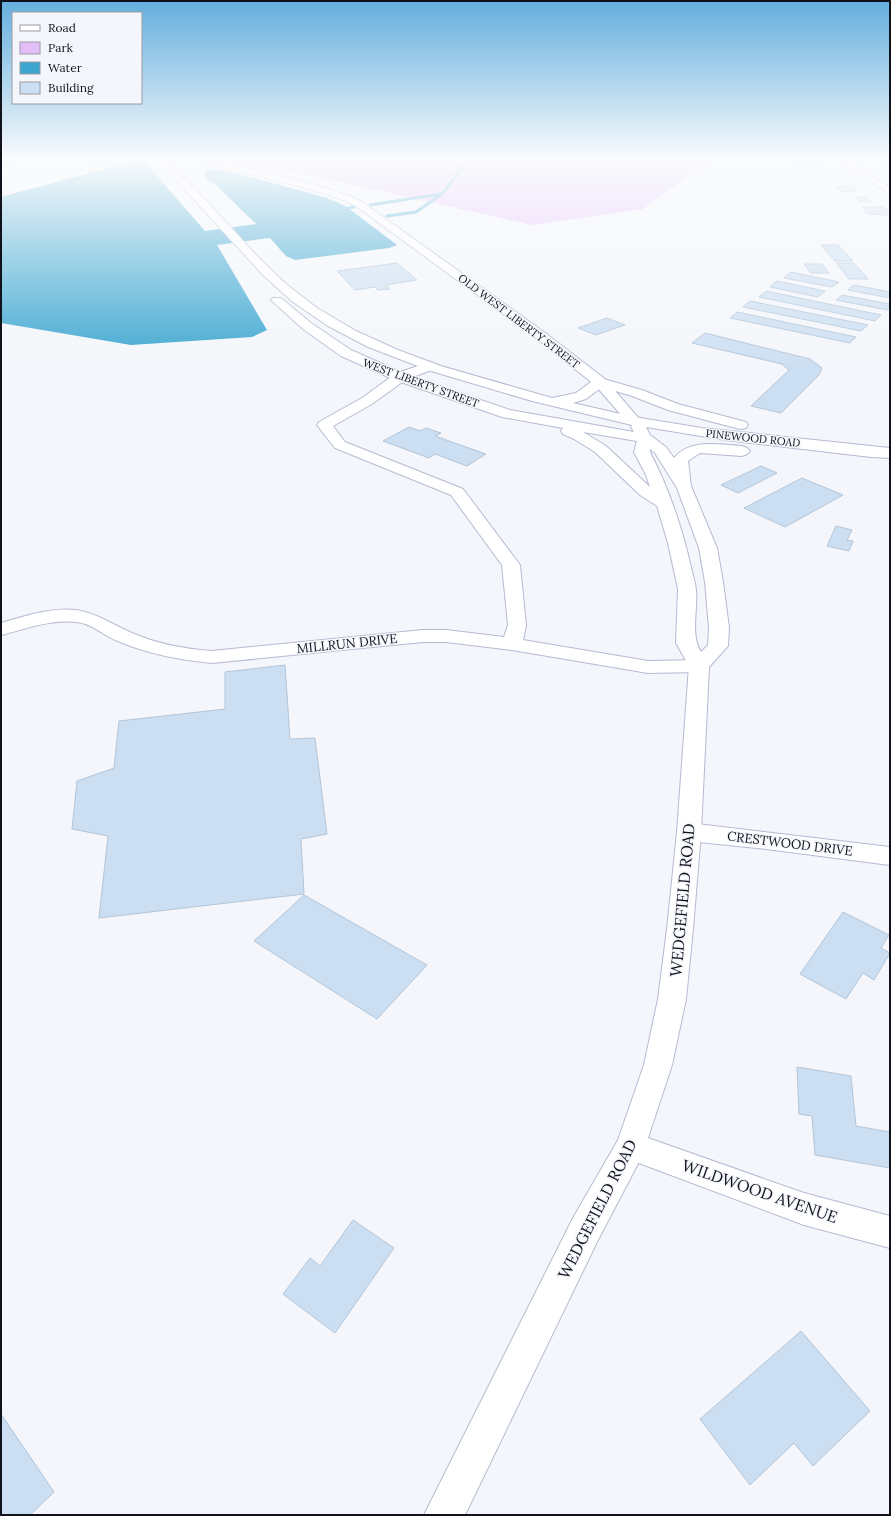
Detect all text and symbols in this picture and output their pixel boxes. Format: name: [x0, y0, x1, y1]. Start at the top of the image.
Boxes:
legend: [12, 12, 142, 104]
text: Road: [48, 20, 76, 35]
text: Park: [48, 40, 74, 55]
text: Water: [48, 60, 83, 75]
text: Building: [48, 80, 94, 95]
street label: OLD WEST LIBERTY STREET: [455, 271, 583, 371]
street label: WEST LIBERTY STREET: [361, 355, 481, 411]
street label: PINEWOOD ROAD: [705, 426, 801, 450]
street label: MILLRUN DRIVE: [296, 630, 398, 657]
street label: WEDGEFIELD ROAD: [665, 822, 699, 978]
street label: CRESTWOOD DRIVE: [726, 827, 854, 860]
street label: WEDGEFIELD ROAD: [553, 1136, 641, 1282]
street label: WILDWOOD AVENUE: [680, 1155, 840, 1227]

